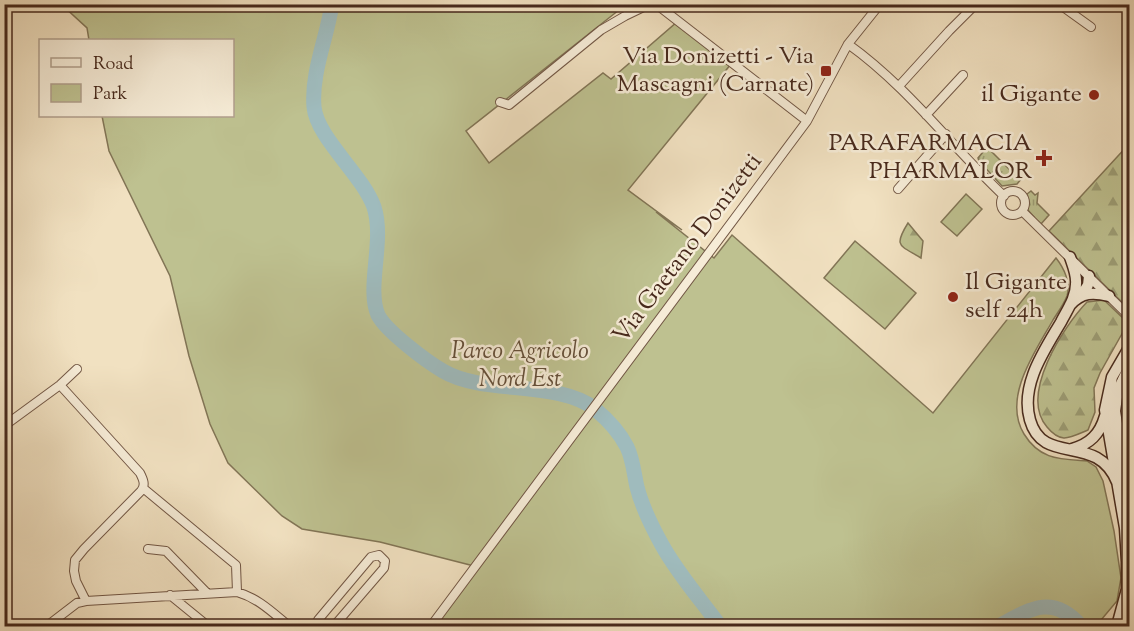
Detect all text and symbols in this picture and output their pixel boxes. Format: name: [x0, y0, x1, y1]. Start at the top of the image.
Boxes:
legend: [39, 39, 234, 117]
place label: Via Donizetti - Via Mascagni (Carnate): [617, 40, 814, 102]
text: Road: [93, 52, 133, 78]
marker: Via Donizetti - Via Mascagni (Carnate): [819, 64, 833, 78]
place label: il Gigante: [981, 78, 1082, 112]
text: Park: [93, 82, 128, 108]
marker: il Gigante: [1087, 88, 1101, 102]
place label: PARAFARMACIA PHARMALOR: [829, 127, 1033, 189]
street label: Via Gaetano Donizetti: [605, 147, 771, 351]
marker: PARAFARMACIA PHARMALOR: [1037, 151, 1051, 165]
place label: Il Gigante self 24h: [965, 266, 1067, 328]
marker: Il Gigante self 24h: [946, 290, 960, 304]
park label: Parco Agricolo Nord Est: [451, 335, 589, 397]

